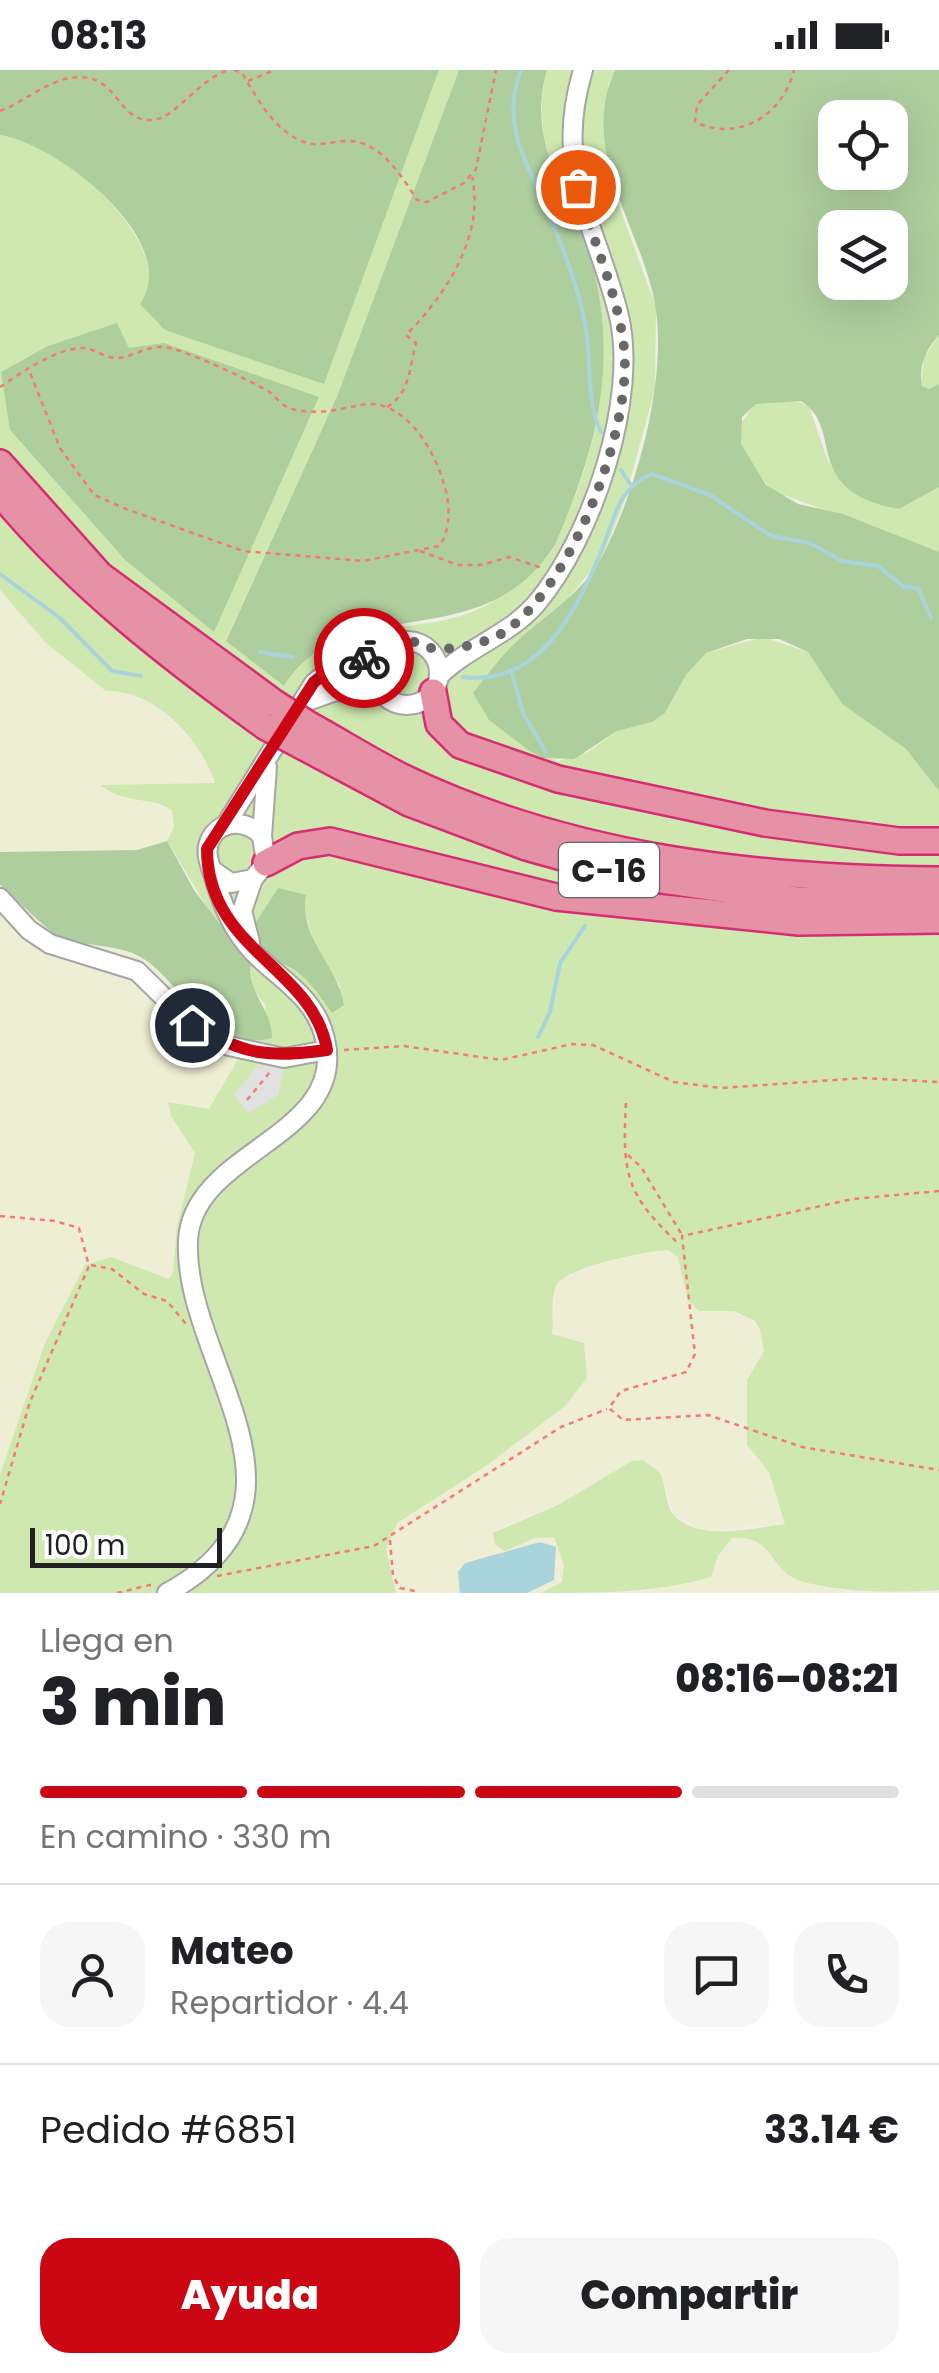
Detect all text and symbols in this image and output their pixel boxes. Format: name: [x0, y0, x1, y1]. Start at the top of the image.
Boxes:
text: 08:13: [50, 9, 147, 62]
map controls: [818, 100, 908, 300]
button: locate: [818, 100, 908, 190]
pin: [536, 145, 621, 230]
icon: bag: [551, 160, 606, 215]
button: layers: [818, 210, 908, 300]
courier: [314, 608, 414, 708]
icon: bike: [337, 631, 392, 686]
road number: C-16: [559, 843, 659, 897]
pin: [150, 983, 235, 1068]
icon: home: [165, 998, 220, 1053]
scale bar: [30, 1523, 222, 1568]
text: 100 m: [45, 1526, 125, 1565]
text: Llega en: [40, 1618, 174, 1663]
text: 08:16–08:21: [675, 1652, 899, 1705]
text: 3 min: [40, 1657, 226, 1748]
text: En camino · 330 m: [40, 1814, 331, 1859]
button: person: [40, 1922, 145, 2027]
button: chat: [664, 1922, 769, 2027]
button: phone: [794, 1922, 899, 2027]
text: Mateo: [170, 1924, 294, 1977]
text: Repartidor · 4.4: [170, 1980, 409, 2025]
text: Pedido #6851: [40, 2103, 297, 2156]
text: 33.14 €: [764, 2103, 899, 2156]
button: Ayuda: [40, 2238, 460, 2353]
button: Compartir: [480, 2238, 899, 2353]

